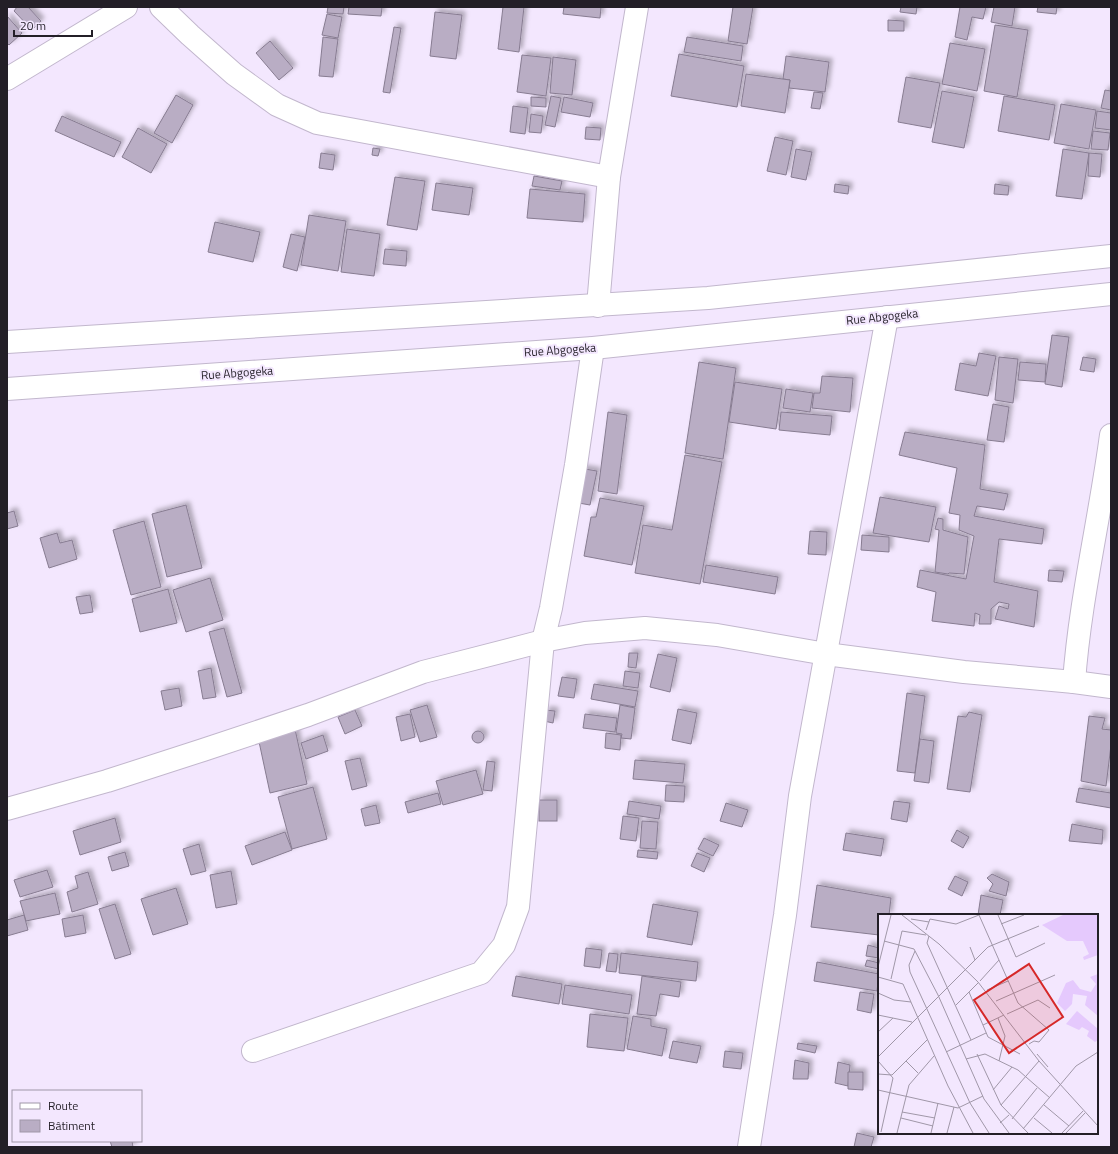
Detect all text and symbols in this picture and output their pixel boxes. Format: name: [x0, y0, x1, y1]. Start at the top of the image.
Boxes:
scale bar: [14, 12, 92, 38]
text: 20 m: [20, 16, 46, 35]
street label: Rue Abgogeka: [845, 303, 919, 330]
street label: Rue Abgogeka: [523, 338, 597, 362]
street label: Rue Abgogeka: [200, 361, 274, 385]
inset map: [878, 914, 1098, 1134]
legend: [12, 1090, 142, 1142]
text: Route: [48, 1096, 78, 1115]
text: Bâtiment: [48, 1116, 96, 1135]

